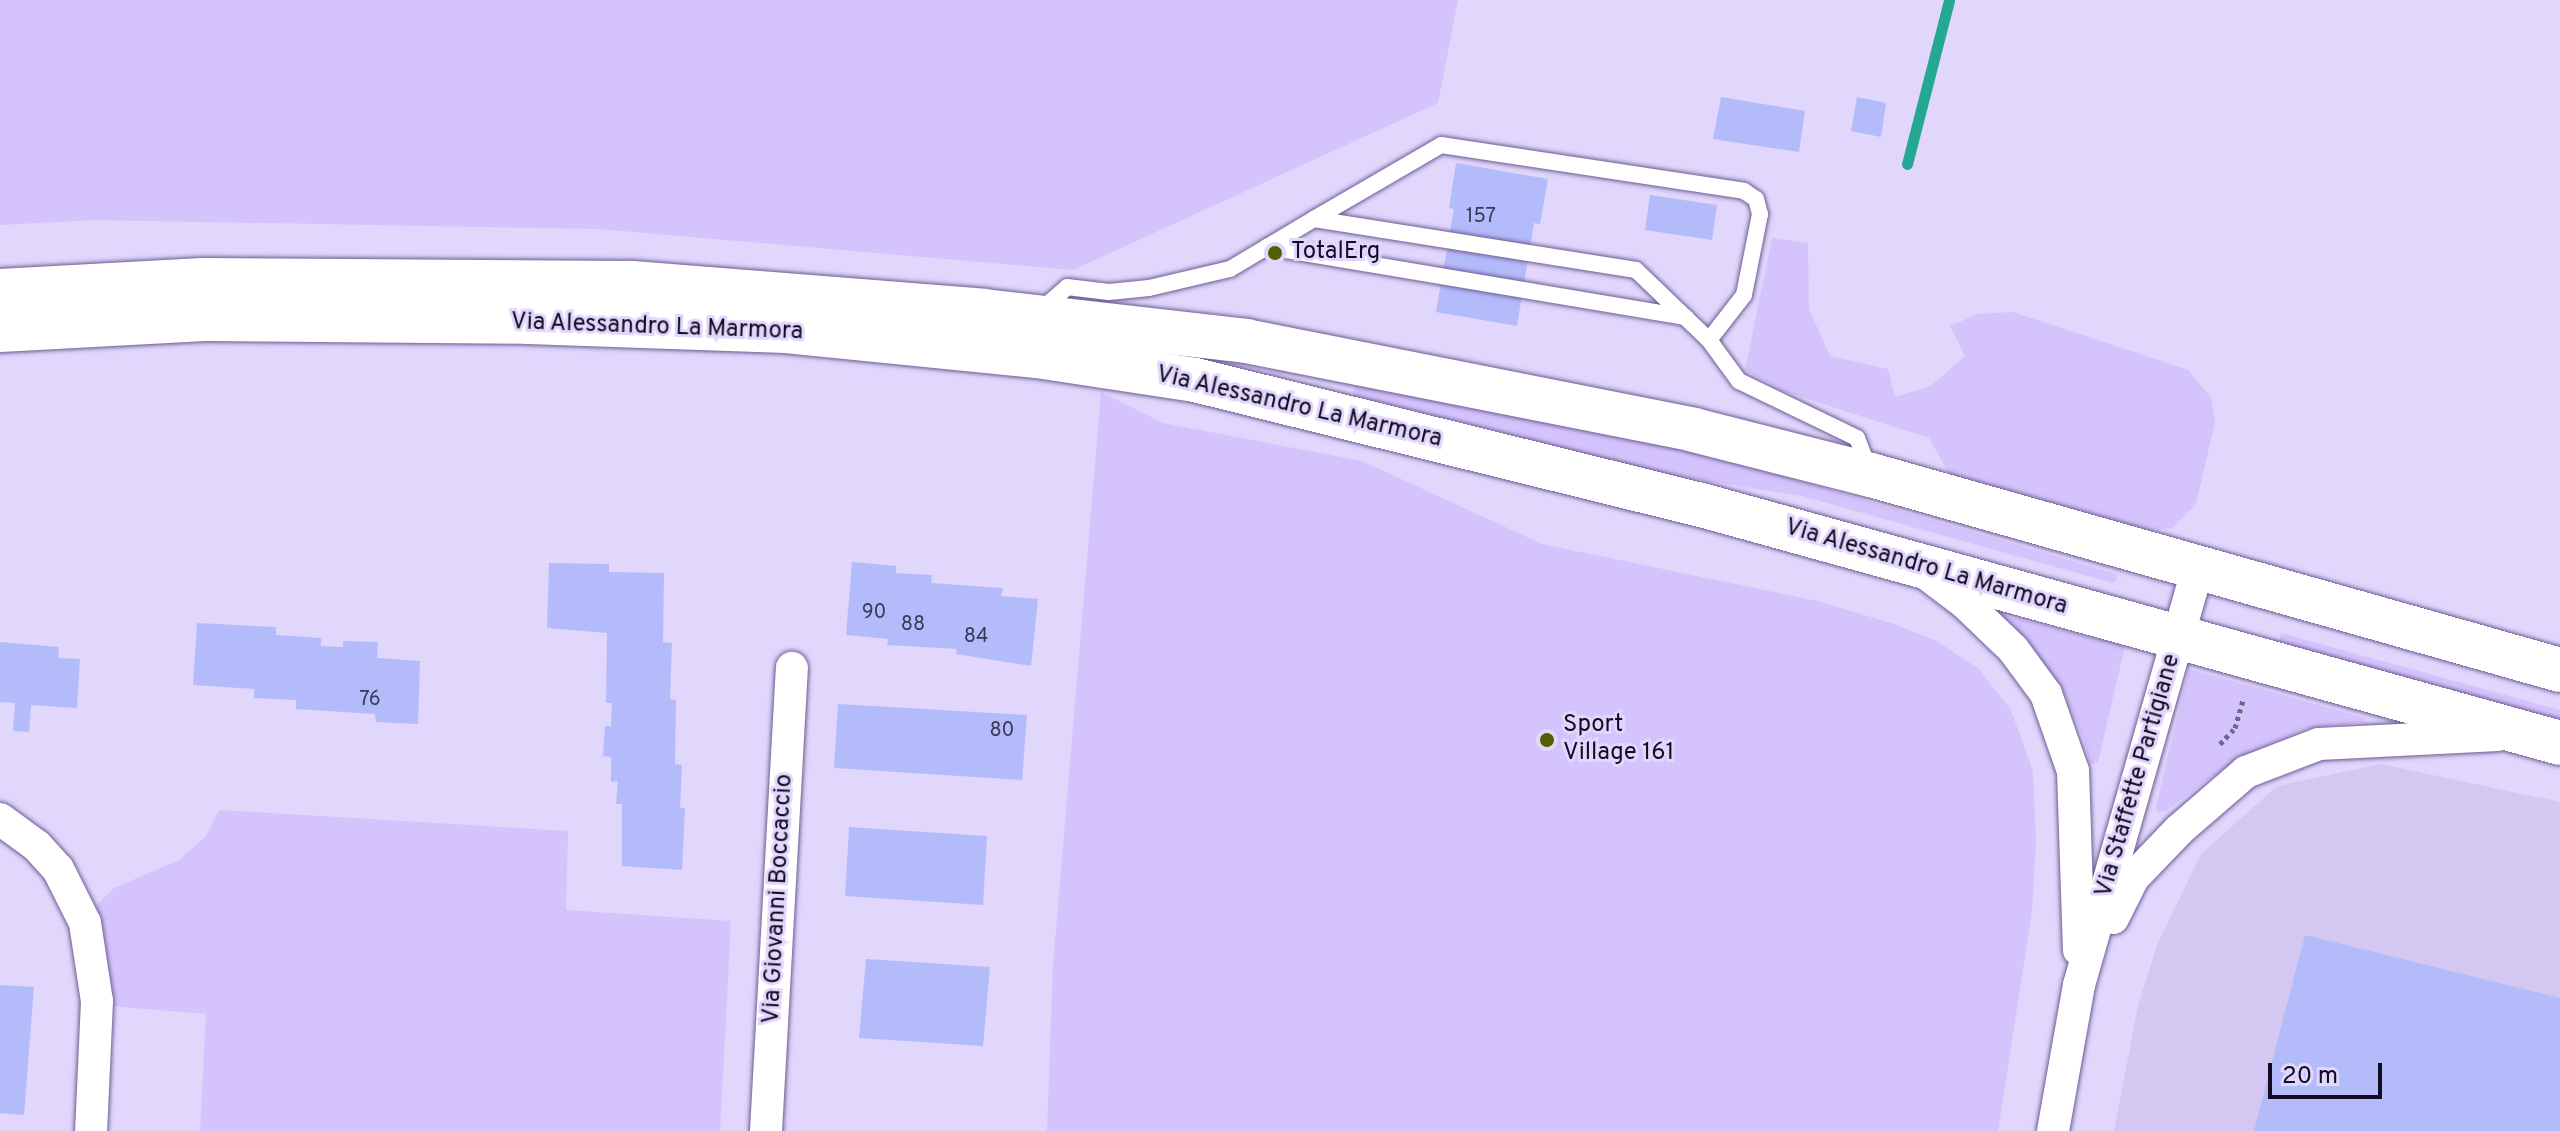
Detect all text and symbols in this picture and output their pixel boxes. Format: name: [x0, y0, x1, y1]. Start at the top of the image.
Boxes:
house number: 157: [1466, 205, 1496, 229]
place label: TotalErg: [1291, 239, 1380, 267]
marker: TotalErg: [1266, 244, 1284, 262]
street label: Via Alessandro La Marmora: [510, 308, 804, 348]
street label: Via Alessandro La Marmora: [1153, 361, 1445, 455]
street label: Via Alessandro La Marmora: [1781, 514, 2071, 622]
house number: 90: [862, 601, 886, 625]
house number: 88: [901, 613, 925, 637]
house number: 84: [964, 625, 988, 649]
street label: Via Staffette Partigiane: [2090, 651, 2188, 901]
house number: 76: [359, 688, 381, 712]
place label: Sport Village 161: [1563, 712, 1674, 768]
house number: 80: [990, 719, 1014, 743]
marker: Sport Village 161: [1538, 731, 1556, 749]
street label: Via Giovanni Boccaccio: [758, 773, 800, 1025]
scale bar: [2272, 1047, 2386, 1097]
text: 20 m: [2282, 1062, 2338, 1092]

